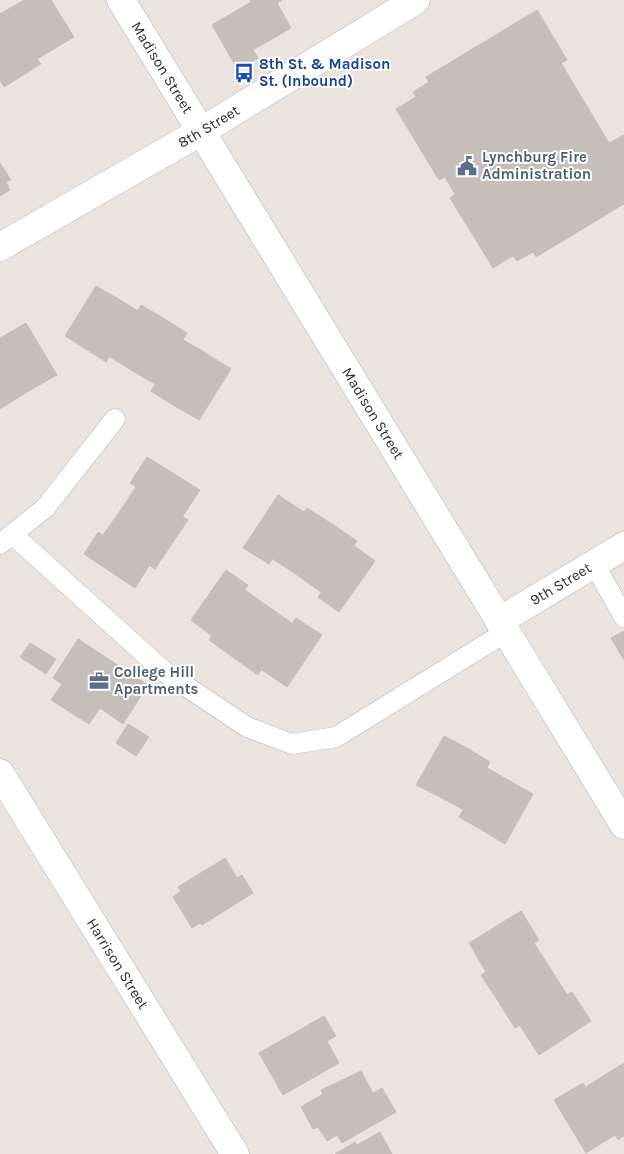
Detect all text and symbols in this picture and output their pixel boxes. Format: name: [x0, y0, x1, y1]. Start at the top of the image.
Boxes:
street label: Madison Street: [127, 18, 197, 117]
place label: 8th St. & Madison St. (Inbound): [259, 55, 390, 90]
bus stop icon: 8th St. & Madison St. (Inbound): [233, 62, 255, 84]
street label: 8th Street: [175, 101, 243, 152]
place label: Lynchburg Fire Administration: [482, 148, 591, 183]
public building icon: Lynchburg Fire Administration: [456, 155, 478, 177]
street label: Madison Street: [338, 364, 408, 463]
street label: 9th Street: [527, 559, 595, 609]
place label: College Hill Apartments: [114, 663, 199, 698]
office icon: College Hill Apartments: [88, 670, 110, 692]
street label: Harrison Street: [83, 915, 153, 1013]

